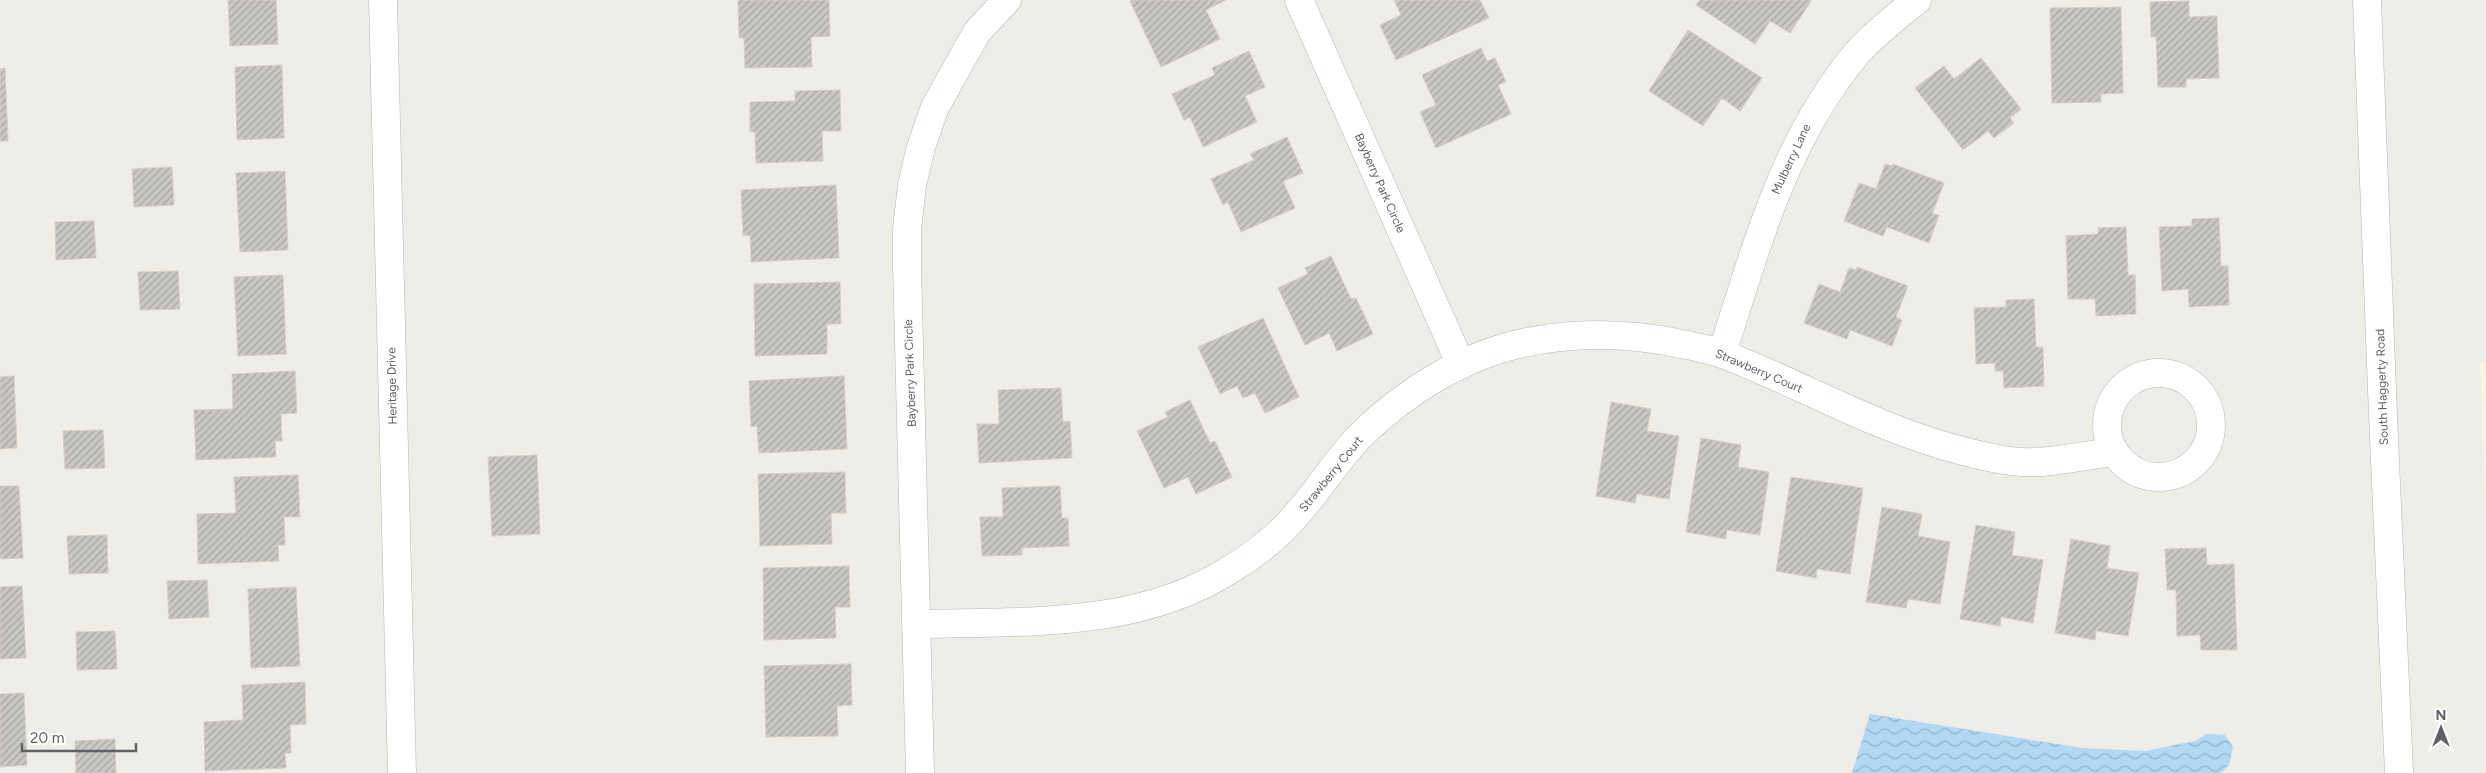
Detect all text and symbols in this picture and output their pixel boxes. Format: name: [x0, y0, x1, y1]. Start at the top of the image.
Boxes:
street label: Mulberry Lane: [1769, 121, 1814, 196]
street label: Bayberry Park Circle: [1352, 131, 1408, 235]
street label: Bayberry Park Circle: [901, 319, 919, 427]
street label: South Haggerty Road: [2373, 329, 2391, 445]
street label: Strawberry Court: [1713, 346, 1805, 396]
street label: Heritage Drive: [384, 347, 400, 425]
street label: Strawberry Court: [1296, 433, 1366, 515]
north arrow: [2416, 703, 2466, 753]
text: N: [2436, 707, 2446, 724]
scale bar: [22, 720, 136, 752]
text: 20 m: [30, 729, 64, 747]

